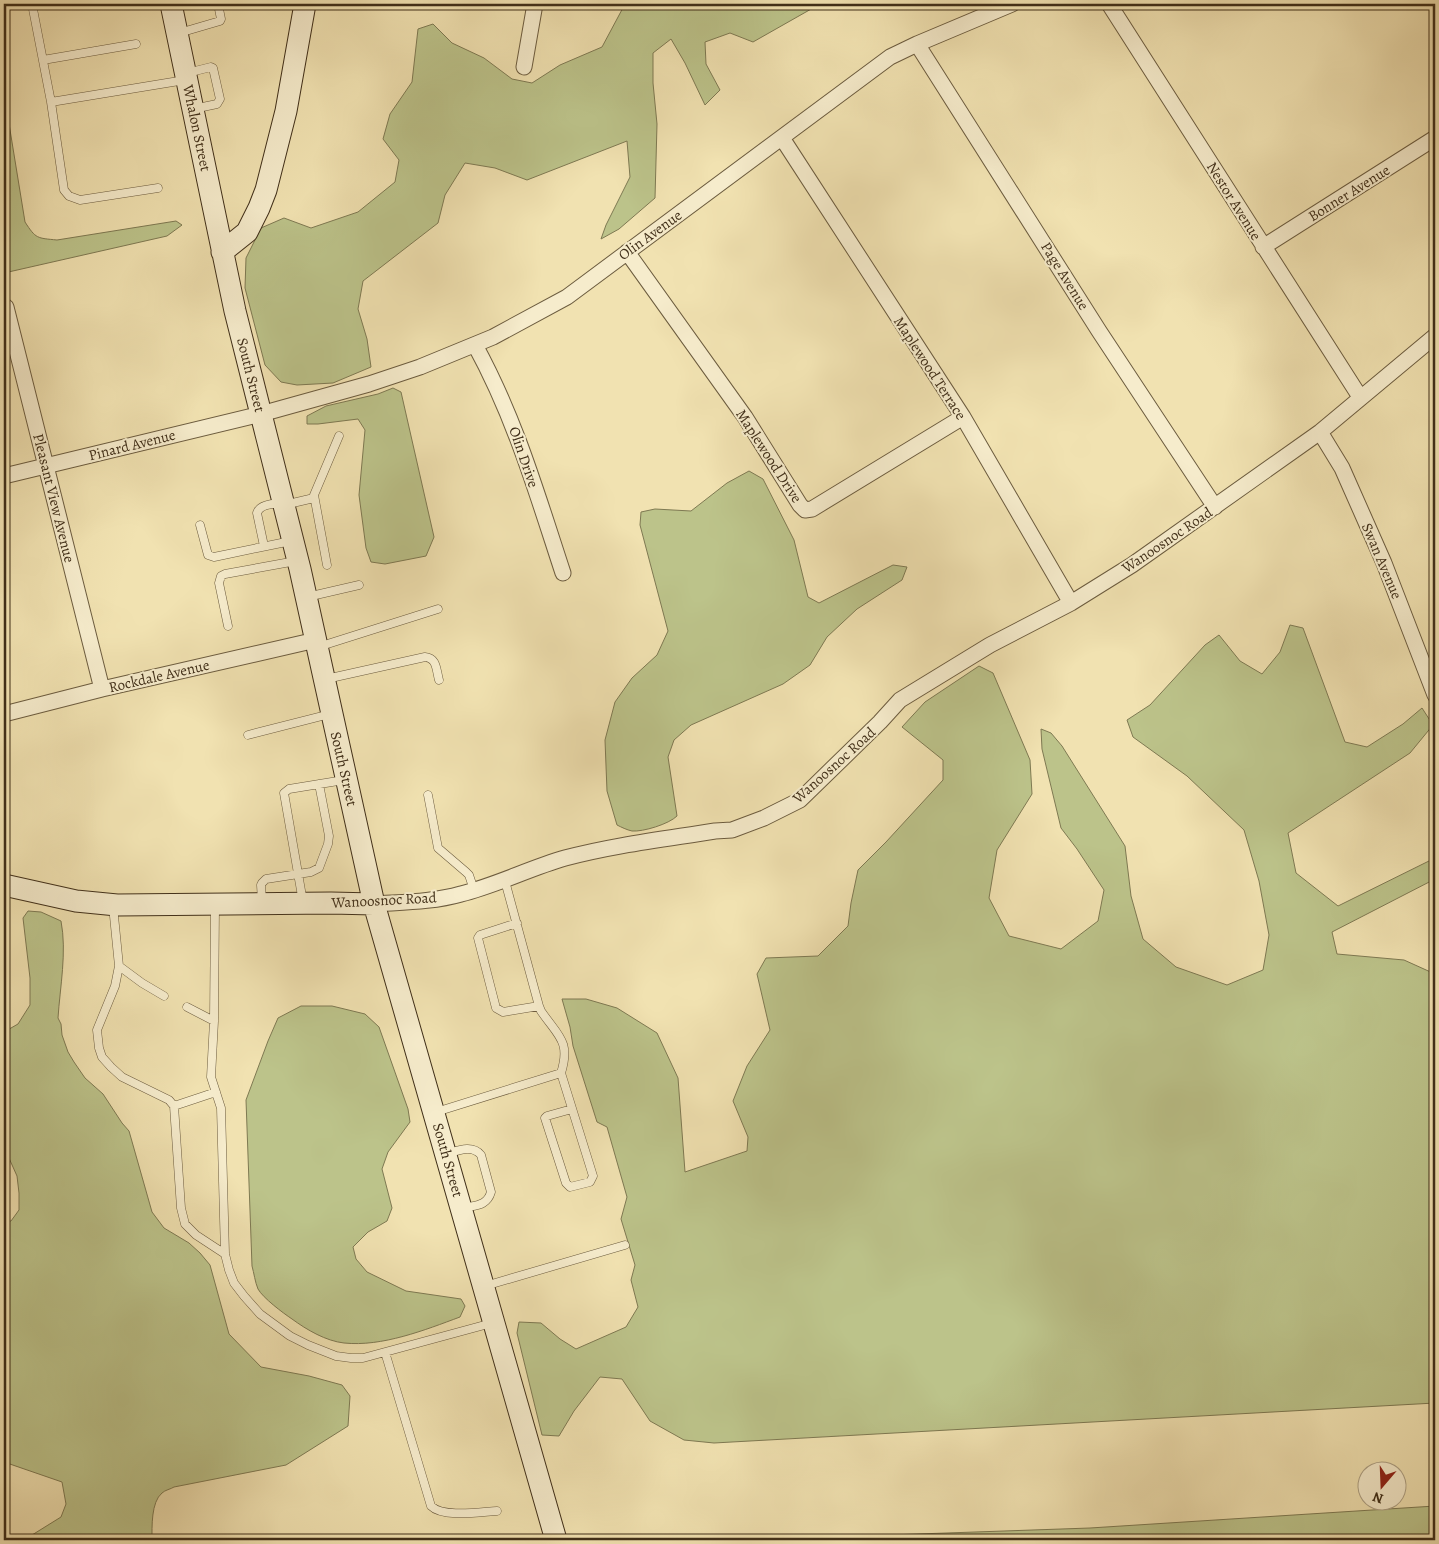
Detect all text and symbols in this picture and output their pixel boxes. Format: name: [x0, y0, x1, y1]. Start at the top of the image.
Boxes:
street label: Whalon Street: [178, 82, 216, 173]
street label: Nestor Avenue: [1202, 158, 1266, 244]
street label: Bonner Avenue: [1304, 160, 1394, 226]
street label: Olin Avenue: [614, 205, 686, 265]
street label: Page Avenue: [1036, 238, 1094, 314]
street label: Maplewood Terrace: [889, 313, 971, 424]
street label: South Street: [232, 336, 270, 414]
street label: Maplewood Drive: [731, 405, 807, 507]
street label: Pinard Avenue: [86, 424, 178, 465]
street label: Olin Drive: [504, 424, 544, 490]
street label: Pleasant View Avenue: [28, 431, 80, 565]
street label: Wanoosnoc Road: [1117, 502, 1217, 578]
street label: Swan Avenue: [1357, 520, 1407, 602]
street label: Rockdale Avenue: [107, 655, 212, 697]
street label: Wanoosnoc Road: [787, 722, 880, 808]
street label: South Street: [326, 730, 362, 808]
street label: Wanoosnoc Road: [330, 887, 438, 913]
street label: South Street: [428, 1121, 468, 1199]
north arrow: [1356, 1462, 1406, 1512]
text: N: [1370, 1487, 1386, 1508]

